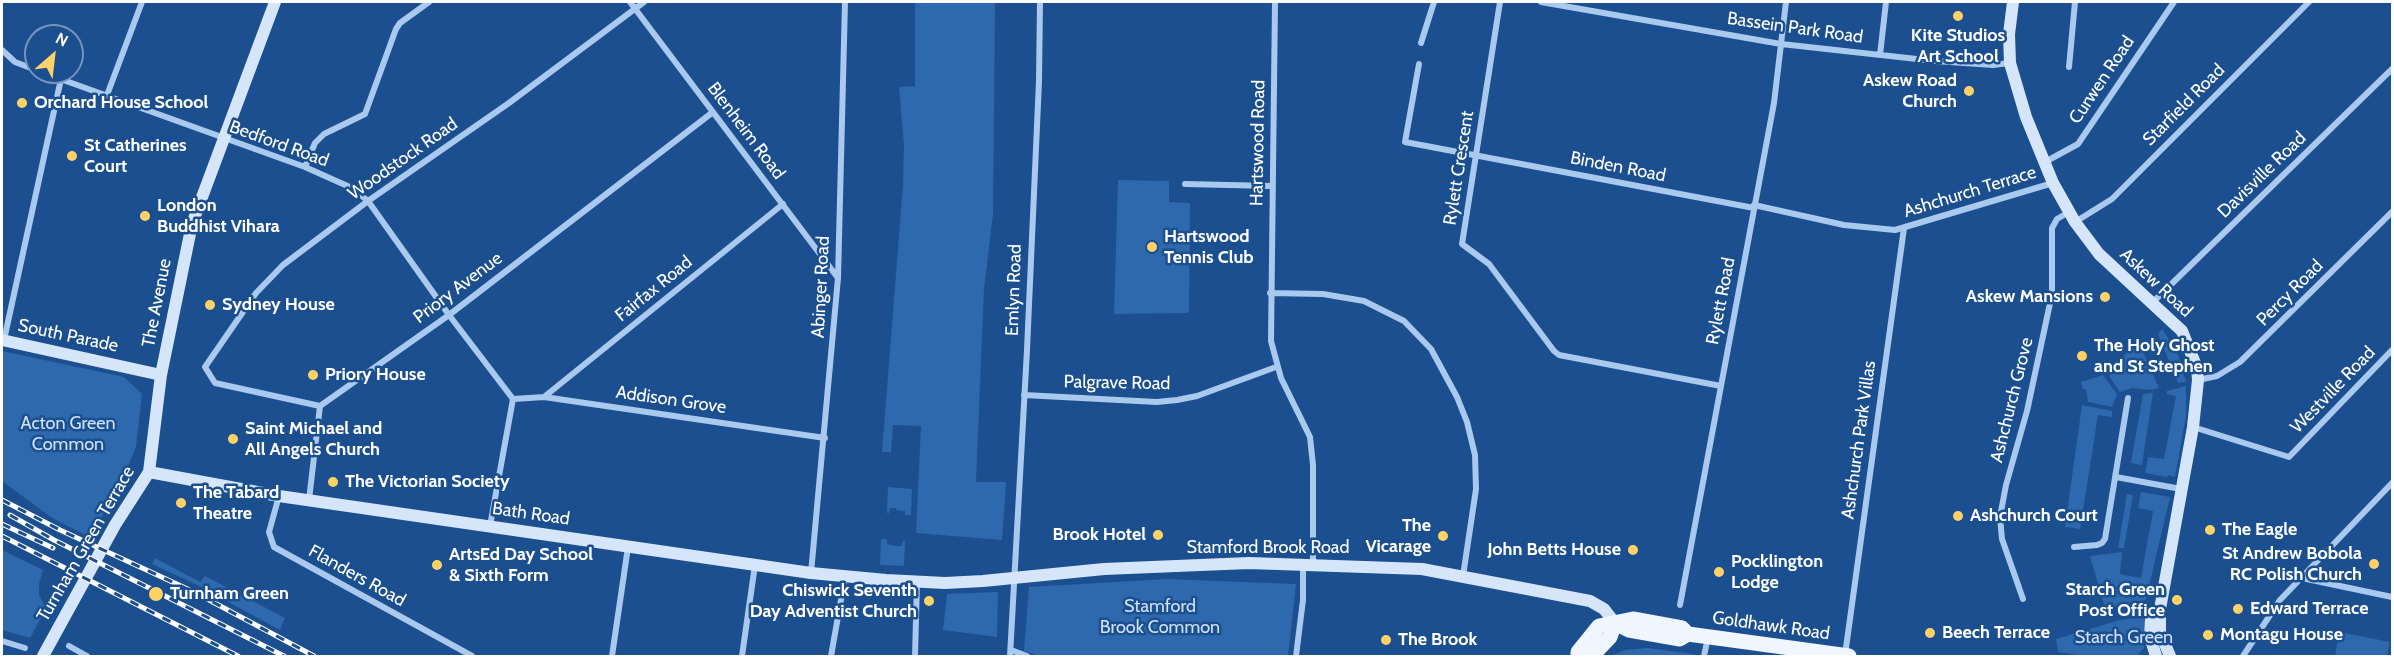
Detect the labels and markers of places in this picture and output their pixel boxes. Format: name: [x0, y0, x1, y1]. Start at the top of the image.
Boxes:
marker: Kite Studios Art School: [1951, 9, 1965, 23]
place label: Kite Studios Art School: [1911, 25, 2005, 68]
place label: Askew Road Church: [1863, 70, 1957, 112]
marker: Askew Road Church: [1962, 84, 1976, 98]
place label: Orchard House School: [34, 92, 208, 114]
marker: Orchard House School: [15, 96, 29, 110]
place label: St Catherines Court: [84, 135, 187, 178]
marker: St Catherines Court: [65, 149, 79, 163]
place label: London Buddhist Vihara: [157, 195, 280, 238]
marker: London Buddhist Vihara: [138, 209, 152, 223]
place label: Hartswood Tennis Club: [1164, 226, 1254, 268]
marker: Hartswood Tennis Club: [1145, 240, 1159, 254]
place label: Askew Mansions: [1966, 286, 2093, 308]
marker: Askew Mansions: [2098, 290, 2112, 304]
place label: Sydney House: [222, 294, 335, 316]
marker: Sydney House: [203, 298, 217, 312]
place label: The Holy Ghost and St Stephen: [2094, 335, 2214, 378]
marker: The Holy Ghost and St Stephen: [2075, 349, 2089, 363]
place label: Priory House: [325, 364, 426, 386]
marker: Priory House: [306, 368, 320, 382]
place label: Saint Michael and All Angels Church: [245, 418, 382, 460]
marker: Saint Michael and All Angels Church: [226, 432, 240, 446]
place label: The Victorian Society: [345, 471, 510, 493]
marker: The Victorian Society: [326, 475, 340, 489]
place label: The Tabard Theatre: [193, 482, 279, 524]
marker: The Tabard Theatre: [174, 496, 188, 510]
place label: Ashchurch Court: [1970, 505, 2098, 527]
marker: Ashchurch Court: [1951, 509, 1965, 523]
place label: The Vicarage: [1365, 515, 1431, 558]
place label: The Eagle: [2222, 519, 2297, 541]
marker: The Eagle: [2203, 523, 2217, 537]
place label: Brook Hotel: [1053, 524, 1146, 546]
marker: Brook Hotel: [1151, 528, 1165, 542]
marker: The Vicarage: [1436, 529, 1450, 543]
place label: John Betts House: [1487, 539, 1621, 561]
marker: John Betts House: [1626, 543, 1640, 557]
place label: St Andrew Bobola RC Polish Church: [2222, 543, 2362, 586]
place label: ArtsEd Day School & Sixth Form: [449, 544, 593, 586]
place label: Pocklington Lodge: [1731, 551, 1823, 594]
marker: St Andrew Bobola RC Polish Church: [2367, 557, 2381, 571]
marker: ArtsEd Day School & Sixth Form: [430, 558, 444, 572]
marker: Pocklington Lodge: [1712, 565, 1726, 579]
place label: Starch Green Post Office: [2066, 579, 2165, 622]
place label: Chiswick Seventh Day Adventist Church: [750, 580, 917, 622]
place label: Turnham Green: [170, 583, 289, 605]
marker: Turnham Green: [147, 585, 165, 603]
marker: Starch Green Post Office: [2170, 593, 2184, 607]
marker: Chiswick Seventh Day Adventist Church: [922, 594, 936, 608]
place label: Edward Terrace: [2250, 598, 2368, 620]
marker: Edward Terrace: [2231, 602, 2245, 616]
place label: Beech Terrace: [1942, 622, 2050, 644]
place label: Montagu House: [2220, 624, 2343, 646]
marker: Beech Terrace: [1923, 626, 1937, 640]
marker: Montagu House: [2201, 628, 2215, 642]
place label: The Brook: [1398, 629, 1477, 651]
marker: The Brook: [1379, 633, 1393, 647]

